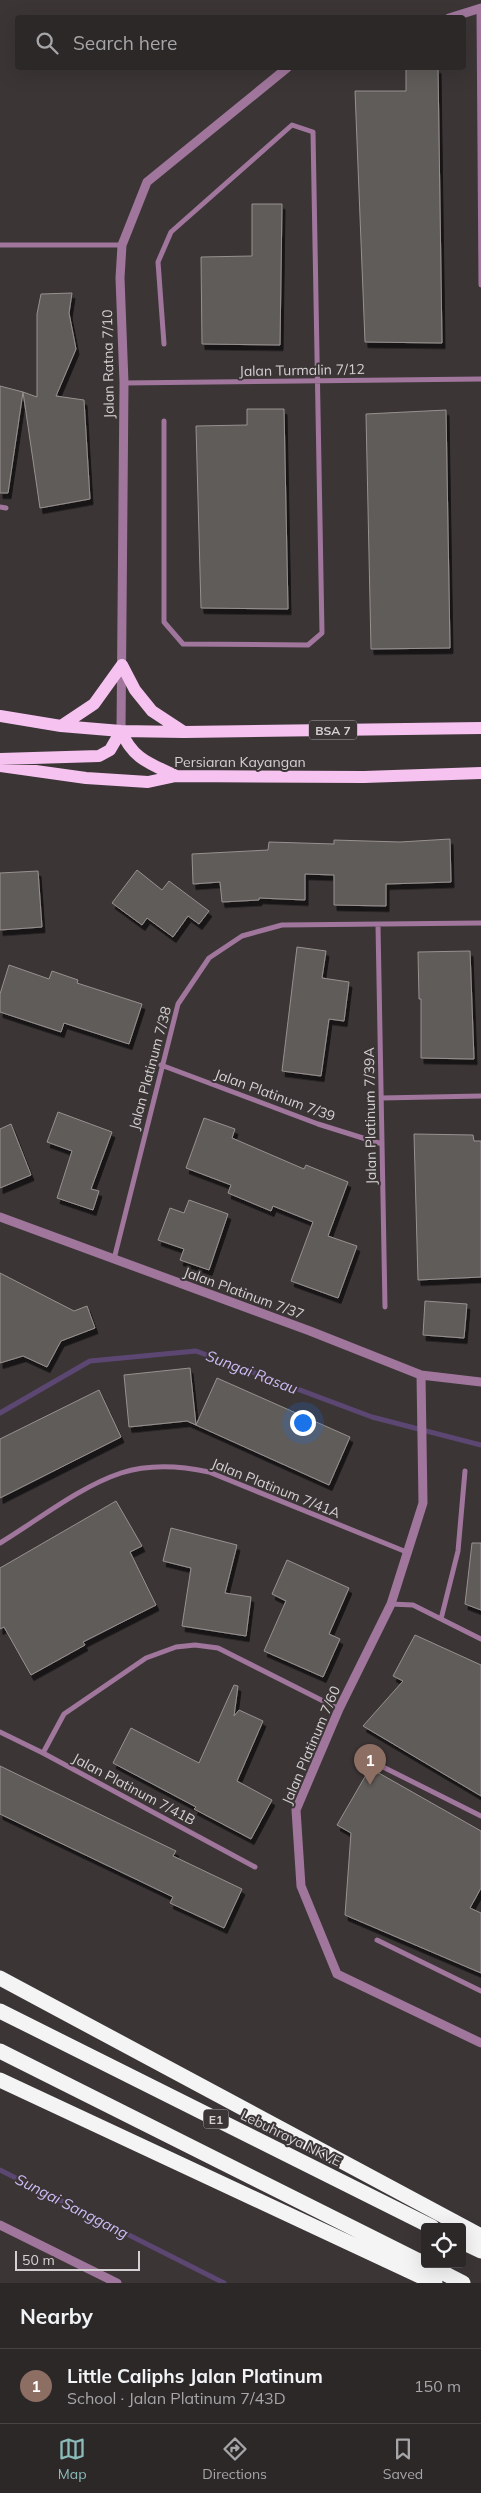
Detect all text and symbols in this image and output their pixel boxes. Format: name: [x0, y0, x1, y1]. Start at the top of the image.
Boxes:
search box: [15, 15, 466, 70]
icon: search: [33, 29, 61, 57]
text: Search here: [73, 31, 177, 55]
street label: Jalan Ratna 7/10: [98, 309, 118, 419]
street label: Jalan Turmalin 7/12: [239, 360, 365, 380]
road number: BSA 7: [309, 720, 357, 740]
street label: Persiaran Kayangan: [174, 753, 306, 771]
street label: Jalan Platinum 7/38: [125, 1004, 175, 1132]
street label: Jalan Platinum 7/39A: [360, 1046, 380, 1185]
street label: Jalan Platinum 7/39: [212, 1065, 338, 1125]
street label: Jalan Platinum 7/37: [181, 1263, 307, 1323]
water label: Sungai Rasau: [203, 1346, 301, 1398]
your location: [290, 1410, 316, 1436]
street label: Jalan Platinum 7/41A: [209, 1454, 344, 1522]
street label: Jalan Platinum 7/60: [278, 1683, 344, 1807]
pin: 1: [354, 1744, 386, 1785]
street label: Jalan Platinum 7/41B: [69, 1749, 199, 1829]
street label: Lebuhraya NKVE: [238, 2106, 344, 2170]
road number: E1: [204, 2110, 228, 2128]
water label: Sungai Sanggang: [12, 2169, 132, 2243]
map controls: [421, 2223, 466, 2268]
button: locate: [421, 2223, 466, 2268]
scale bar: [15, 2248, 140, 2271]
text: 50 m: [22, 2251, 55, 2269]
text: Nearby: [20, 2303, 93, 2329]
text: Little Caliphs Jalan Platinum: [67, 2364, 323, 2388]
text: 1: [31, 2376, 41, 2396]
text: 150 m: [414, 2376, 461, 2396]
text: School · Jalan Platinum 7/43D: [67, 2388, 286, 2408]
tab: Map: [58, 2435, 87, 2483]
tab: Directions: [202, 2435, 267, 2483]
tab: Saved: [383, 2435, 423, 2483]

